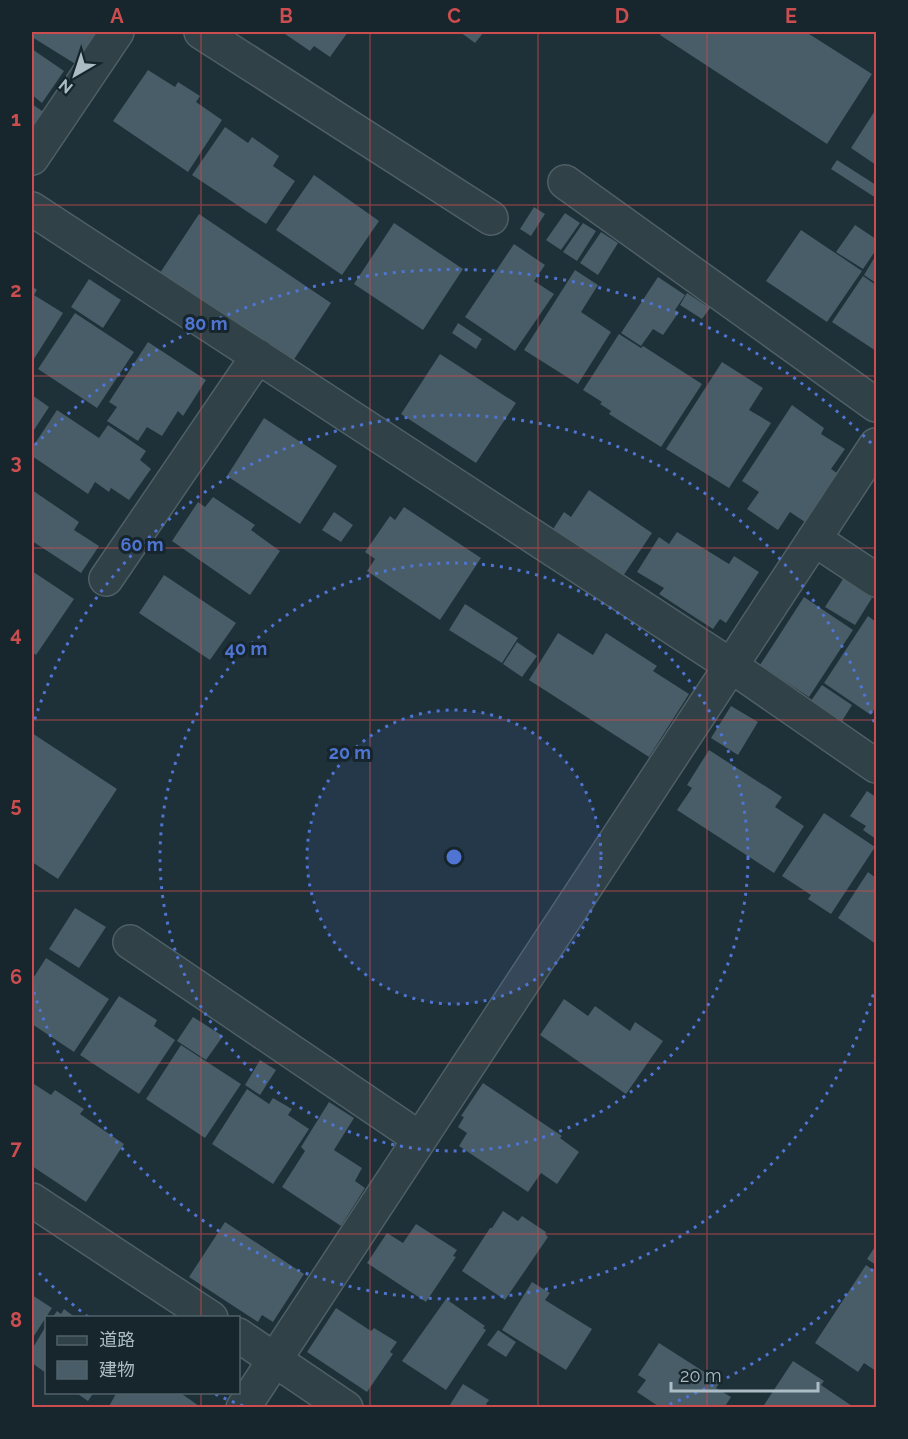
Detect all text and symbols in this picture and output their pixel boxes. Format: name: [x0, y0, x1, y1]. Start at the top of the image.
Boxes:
text: A: [110, 4, 124, 28]
text: B: [279, 4, 293, 28]
text: C: [447, 4, 461, 28]
text: D: [615, 4, 629, 28]
text: E: [785, 4, 797, 28]
north arrow: [45, 45, 105, 105]
text: N: [55, 75, 77, 97]
text: 1: [11, 107, 21, 131]
text: 2: [10, 278, 22, 302]
text: 80 m: [184, 313, 228, 334]
text: 3: [10, 450, 22, 474]
text: 60 m: [120, 534, 164, 555]
text: 4: [10, 622, 22, 646]
text: 40 m: [225, 638, 267, 659]
text: 20 m: [329, 742, 371, 763]
text: 5: [10, 793, 22, 817]
centre of rings: [444, 847, 464, 867]
text: 6: [10, 965, 22, 989]
text: 7: [10, 1136, 22, 1160]
text: 8: [10, 1308, 22, 1332]
legend: [45, 1316, 240, 1394]
text: 道路: [99, 1329, 135, 1350]
scale bar: [671, 1355, 818, 1393]
text: 建物: [99, 1359, 135, 1380]
text: 20 m: [680, 1365, 722, 1386]

